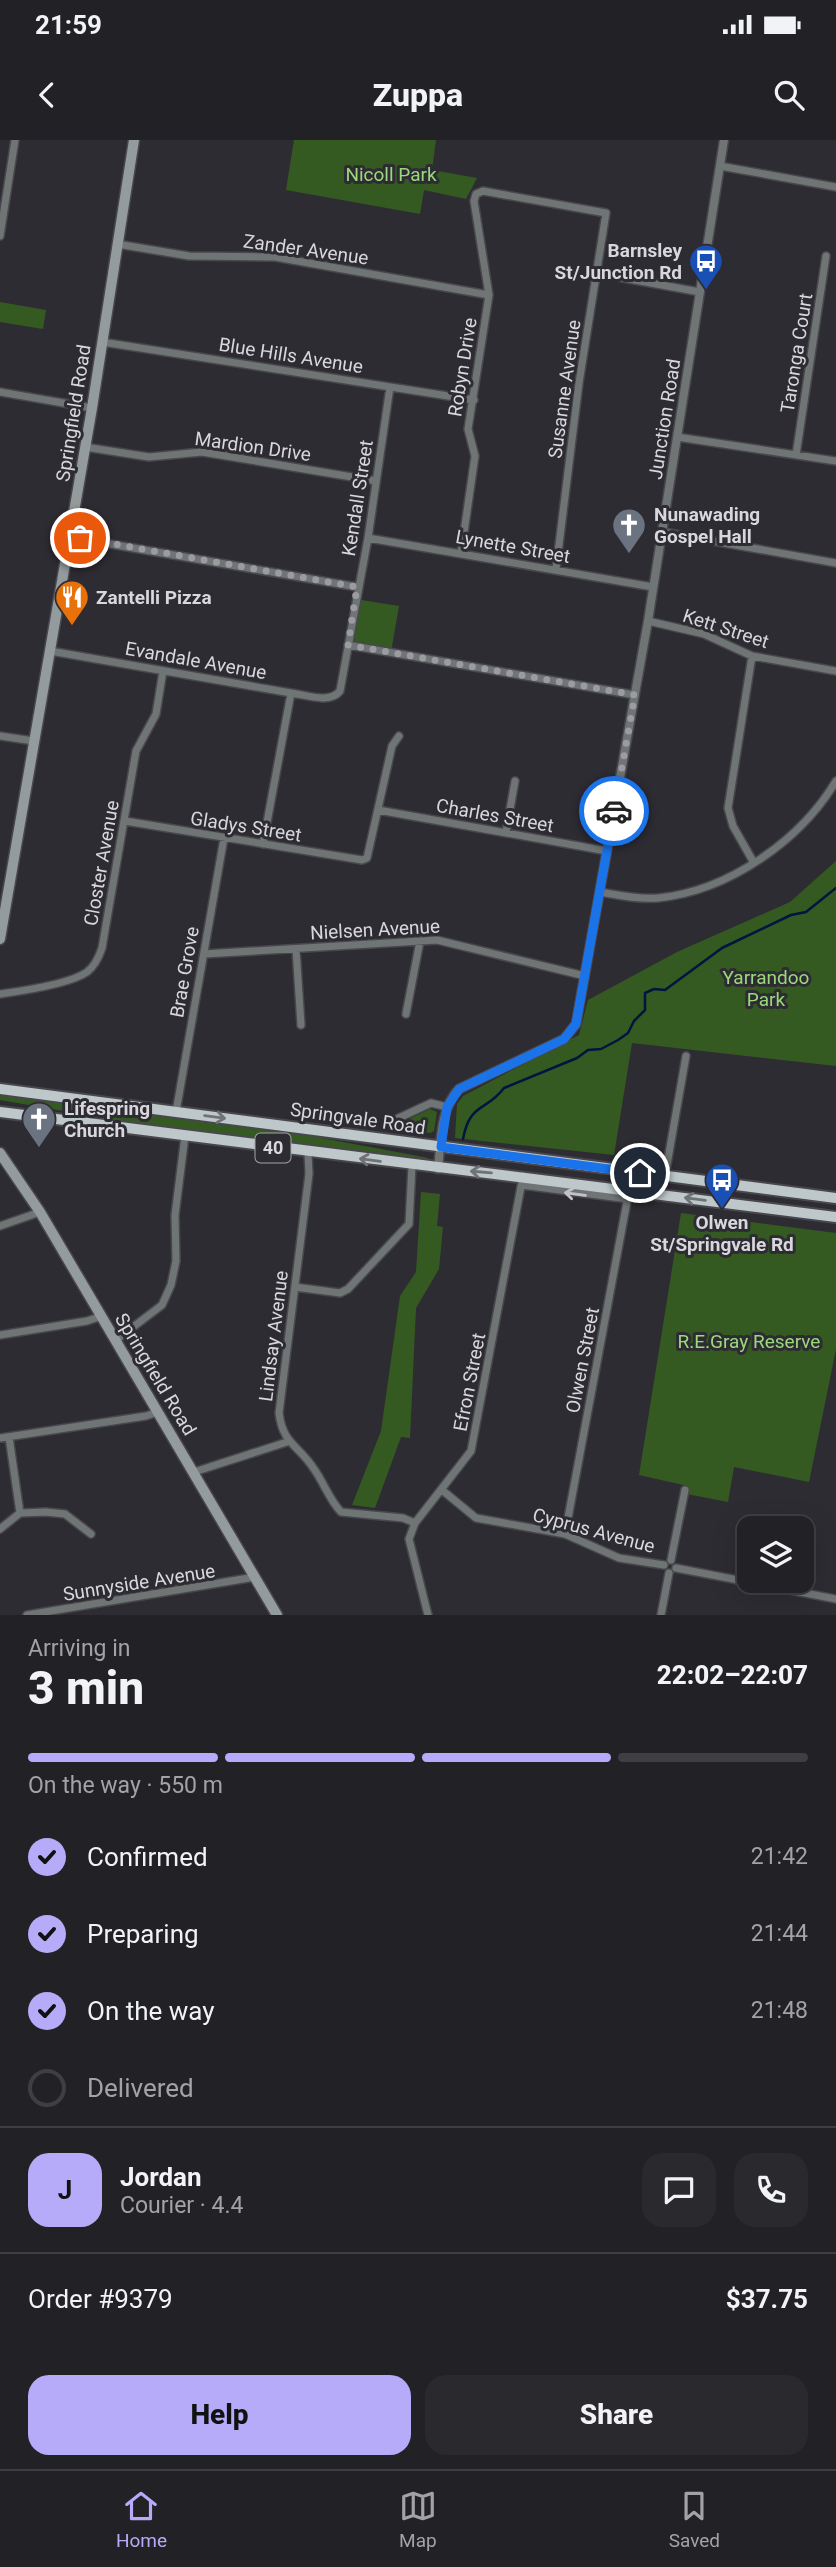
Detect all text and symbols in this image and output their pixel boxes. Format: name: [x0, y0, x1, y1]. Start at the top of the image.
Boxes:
text: 21:59: [35, 10, 102, 40]
icon: back: [28, 76, 66, 114]
text: Zuppa: [373, 76, 463, 114]
icon: search: [770, 76, 808, 114]
park label: Nicoll Park: [345, 163, 437, 186]
street label: Zander Avenue: [242, 229, 370, 270]
place label: Barnsley St/Junction Rd: [555, 239, 682, 284]
bus stop icon: Barnsley St/Junction Rd: [687, 242, 725, 291]
street label: Taronga Court: [776, 292, 817, 414]
street label: Robyn Drive: [443, 316, 482, 418]
street label: Susanne Avenue: [543, 318, 586, 460]
street label: Blue Hills Avenue: [217, 333, 365, 378]
street label: Springfield Road: [51, 343, 96, 483]
street label: Junction Road: [644, 357, 685, 481]
street label: Mardion Drive: [193, 427, 313, 466]
street label: Kendall Street: [337, 438, 378, 558]
place label: Nunawading Gospel Hall: [654, 503, 760, 548]
church icon: Nunawading Gospel Hall: [610, 506, 648, 555]
pin: [50, 508, 110, 568]
icon: bag: [61, 519, 99, 557]
street label: Lynette Street: [454, 525, 572, 568]
restaurant icon: Zantelli Pizza: [53, 578, 91, 627]
place label: Zantelli Pizza: [96, 586, 212, 609]
street label: Kett Street: [680, 604, 772, 653]
street label: Evandale Avenue: [123, 637, 268, 684]
courier: [579, 776, 649, 846]
icon: car: [595, 792, 633, 830]
street label: Charles Street: [434, 794, 555, 837]
street label: Closter Avenue: [79, 798, 124, 928]
street label: Gladys Street: [189, 806, 303, 847]
street label: Nielsen Avenue: [309, 915, 441, 944]
street label: Brae Grove: [165, 925, 204, 1019]
park label: Yarrandoo Park: [723, 966, 809, 1011]
place label: Lifespring Church: [64, 1097, 150, 1142]
street label: Springvale Road: [289, 1098, 427, 1139]
church icon: Lifespring Church: [20, 1100, 58, 1149]
one-way arrow: [203, 1111, 226, 1124]
road number: 40: [256, 1133, 290, 1163]
pin: [610, 1143, 670, 1203]
one-way arrow: [359, 1154, 382, 1167]
icon: home: [621, 1154, 659, 1192]
bus stop icon: Olwen St/Springvale Rd: [703, 1161, 741, 1210]
one-way arrow: [470, 1165, 492, 1178]
one-way arrow: [564, 1187, 587, 1200]
one-way arrow: [685, 1193, 707, 1206]
place label: Olwen St/Springvale Rd: [650, 1211, 794, 1256]
street label: Lindsay Avenue: [254, 1269, 293, 1403]
street label: Olwen Street: [561, 1305, 604, 1415]
street label: Springfield Road: [110, 1309, 201, 1440]
park label: R.E.Gray Reserve: [678, 1330, 820, 1353]
street label: Efron Street: [449, 1331, 490, 1433]
street label: Cyprus Avenue: [530, 1503, 658, 1558]
map controls: [737, 1516, 814, 1593]
button: layers: [737, 1516, 814, 1593]
street label: Sunnyside Avenue: [61, 1559, 217, 1606]
text: Arriving in: [28, 1635, 131, 1662]
text: 22:02–22:07: [657, 1660, 808, 1690]
text: 3 min: [28, 1661, 144, 1715]
text: On the way · 550 m: [28, 1772, 223, 1799]
icon: check: [28, 1838, 66, 1876]
text: Confirmed: [87, 1842, 208, 1872]
text: 21:42: [751, 1843, 808, 1870]
icon: check: [28, 1915, 66, 1953]
text: Preparing: [87, 1919, 199, 1949]
text: 21:44: [751, 1920, 808, 1947]
icon: check: [28, 1992, 66, 2030]
text: On the way: [87, 1996, 215, 2026]
text: 21:48: [751, 1997, 808, 2024]
text: Delivered: [87, 2073, 194, 2103]
button: chat: [642, 2153, 716, 2227]
button: phone: [734, 2153, 808, 2227]
text: Jordan: [120, 2162, 202, 2192]
text: J: [58, 2175, 72, 2205]
text: Courier · 4.4: [120, 2192, 243, 2219]
text: Order #9379: [28, 2284, 173, 2314]
text: $37.75: [726, 2284, 808, 2314]
button: Help: [28, 2375, 411, 2455]
button: Share: [425, 2375, 808, 2455]
tab: Home: [116, 2487, 167, 2552]
tab: Map: [399, 2487, 437, 2552]
tab: Saved: [669, 2487, 720, 2552]

